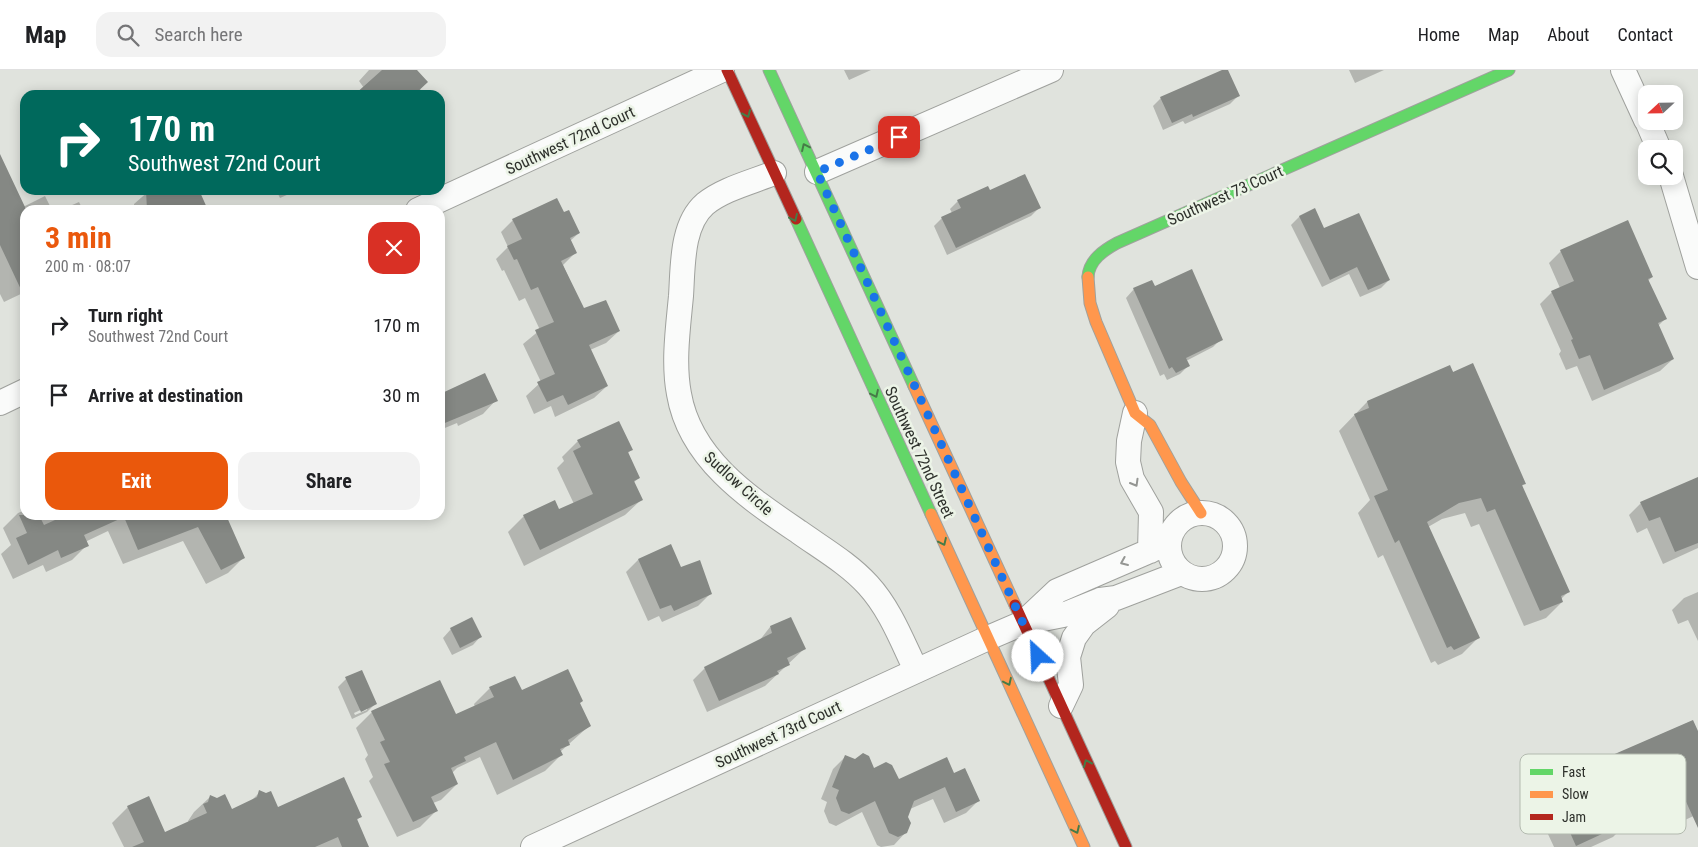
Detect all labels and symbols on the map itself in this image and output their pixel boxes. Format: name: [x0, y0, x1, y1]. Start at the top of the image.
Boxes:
north arrow: [1638, 85, 1682, 130]
street label: Southwest 72nd Court: [503, 102, 638, 179]
one-way arrow: [741, 109, 752, 118]
pin: [878, 116, 920, 158]
one-way arrow: [801, 143, 811, 152]
street label: Southwest 73 Court: [1164, 161, 1286, 229]
one-way arrow: [788, 213, 799, 222]
street label: Southwest 72nd Street: [881, 383, 958, 521]
one-way arrow: [869, 389, 880, 398]
street label: Sudlow Circle: [700, 448, 777, 519]
one-way arrow: [1129, 477, 1139, 486]
one-way arrow: [937, 536, 947, 545]
one-way arrow: [1120, 556, 1129, 567]
position arrow: [1011, 629, 1063, 681]
one-way arrow: [1001, 677, 1012, 686]
street label: Southwest 73rd Court: [712, 697, 845, 772]
legend: [1520, 754, 1686, 834]
one-way arrow: [1083, 759, 1093, 768]
text: Fast: [1562, 764, 1586, 780]
text: Slow: [1562, 786, 1589, 802]
text: Jam: [1562, 809, 1586, 825]
one-way arrow: [1069, 825, 1080, 834]

